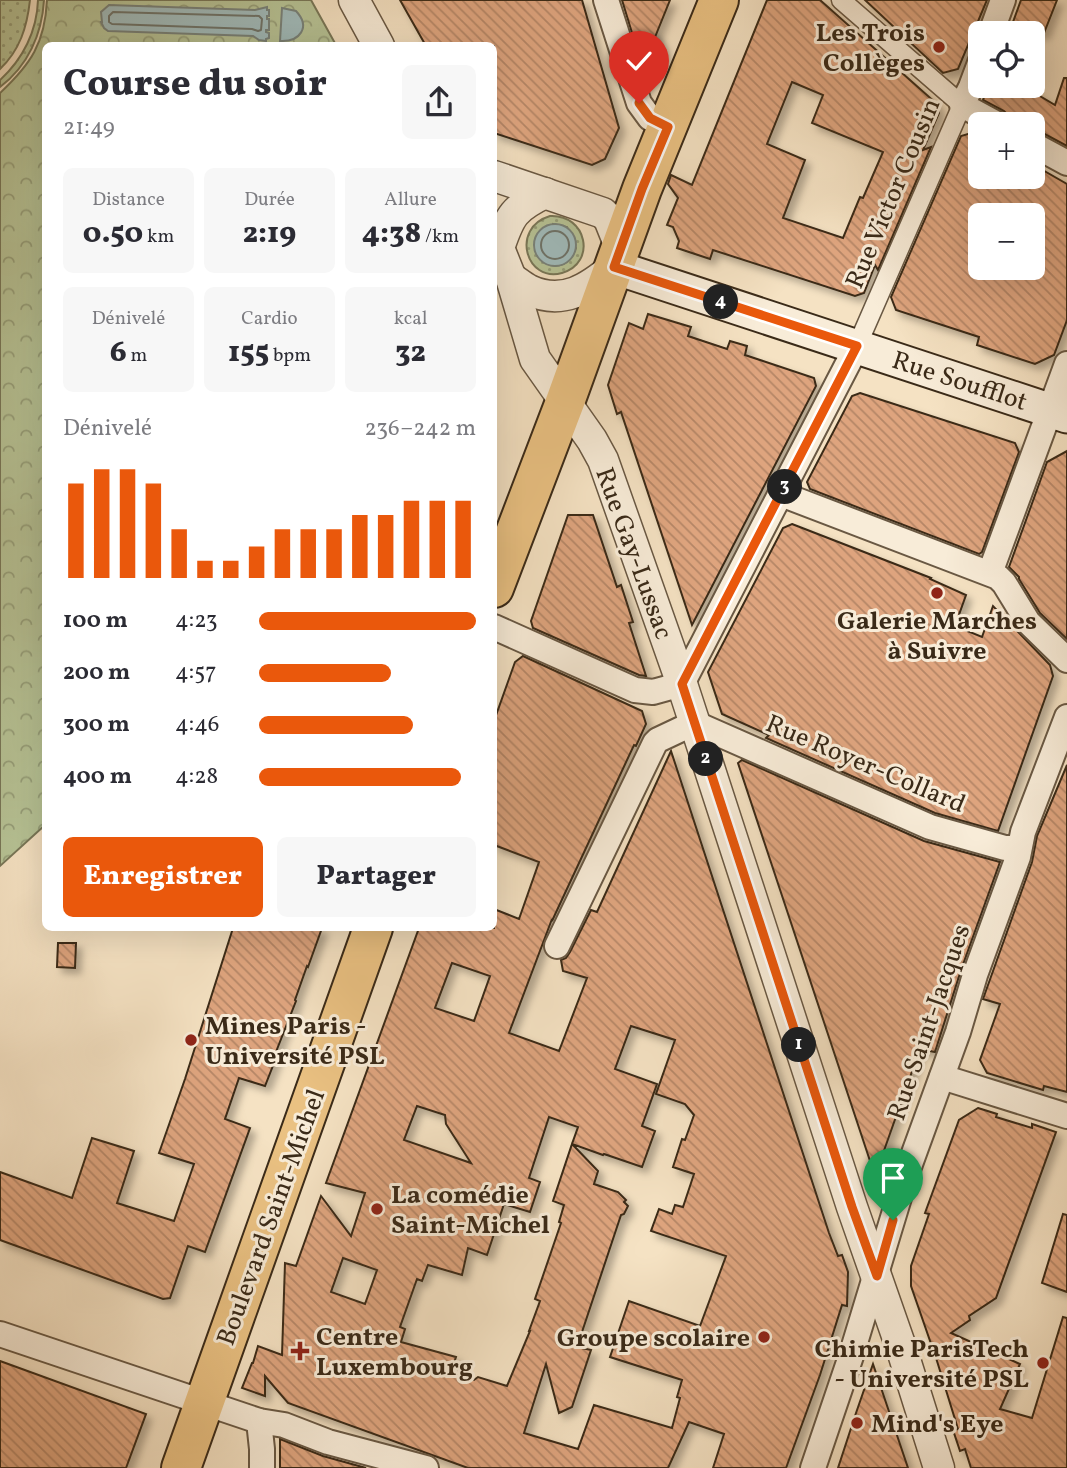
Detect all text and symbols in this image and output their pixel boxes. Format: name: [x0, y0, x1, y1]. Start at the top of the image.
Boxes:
place label: Les Trois Collèges: [816, 16, 925, 82]
map controls: [968, 21, 1045, 280]
button: locate: [968, 21, 1045, 98]
pin: [609, 31, 669, 103]
marker: Les Trois Collèges: [931, 39, 947, 55]
icon: check: [620, 42, 658, 80]
text: Course du soir: [63, 59, 327, 112]
button: share: [402, 65, 476, 139]
street label: Rue Victor Cousin: [837, 93, 950, 295]
text: 21:49: [63, 112, 115, 144]
button: +: [968, 112, 1045, 189]
text: Distance: [92, 187, 165, 213]
text: Durée: [244, 187, 295, 213]
text: Allure: [384, 187, 437, 213]
button: −: [968, 203, 1045, 280]
text: 0.50: [83, 213, 143, 255]
text: 2:19: [243, 213, 296, 255]
text: 4:38: [362, 213, 421, 255]
text: km: [143, 224, 174, 250]
text: /km: [421, 224, 459, 250]
pin: 4: [704, 284, 738, 320]
text: 4: [715, 288, 726, 314]
text: Dénivelé: [92, 306, 165, 332]
text: Cardio: [241, 306, 298, 332]
text: kcal: [394, 306, 427, 332]
text: 6: [110, 332, 127, 374]
text: 155: [228, 332, 269, 374]
text: 32: [395, 332, 426, 374]
text: m: [127, 343, 147, 369]
text: bpm: [269, 343, 311, 369]
street label: Rue Soufflot: [887, 343, 1032, 421]
text: Dénivelé: [63, 413, 152, 445]
text: 236–242 m: [364, 413, 476, 445]
street label: Rue Gay-Lussac: [585, 463, 681, 645]
pin: 3: [768, 470, 802, 504]
text: 3: [780, 473, 789, 499]
marker: Galerie Marches à Suivre: [929, 585, 945, 601]
place label: Galerie Marches à Suivre: [837, 604, 1037, 670]
text: 100 m: [63, 605, 128, 637]
text: 4:23: [175, 605, 218, 637]
text: 200 m: [63, 657, 130, 689]
text: 4:57: [175, 657, 216, 689]
street label: Rue Royer-Collard: [760, 706, 971, 823]
text: 300 m: [63, 709, 130, 741]
text: 4:46: [175, 709, 219, 741]
pin: 2: [688, 742, 724, 776]
text: 2: [701, 745, 710, 771]
text: 400 m: [63, 761, 132, 793]
text: 4:28: [175, 761, 218, 793]
button: Enregistrer: [63, 837, 263, 917]
button: Partager: [277, 837, 476, 917]
street label: Rue Saint-Jacques: [879, 920, 980, 1126]
place label: Mines Paris - Université PSL: [205, 1009, 385, 1075]
pin: 1: [782, 1028, 816, 1062]
text: 1: [795, 1031, 802, 1057]
marker: Mines Paris - Université PSL: [183, 1032, 199, 1048]
street label: Boulevard Saint-Michel: [209, 1085, 335, 1351]
pin: [863, 1148, 923, 1220]
icon: arrive: [874, 1159, 912, 1197]
place label: La comédie Saint-Michel: [391, 1178, 550, 1244]
marker: La comédie Saint-Michel: [369, 1201, 385, 1217]
place label: Centre Luxembourg: [316, 1320, 473, 1386]
place label: Groupe scolaire: [557, 1321, 750, 1357]
marker: Groupe scolaire: [756, 1329, 772, 1345]
place label: Chimie ParisTech - Université PSL: [814, 1332, 1029, 1398]
marker: Centre Luxembourg: [290, 1341, 310, 1361]
marker: Chimie ParisTech - Université PSL: [1035, 1355, 1051, 1371]
place label: Mind's Eye: [871, 1407, 1004, 1443]
marker: Mind's Eye: [849, 1415, 865, 1431]

